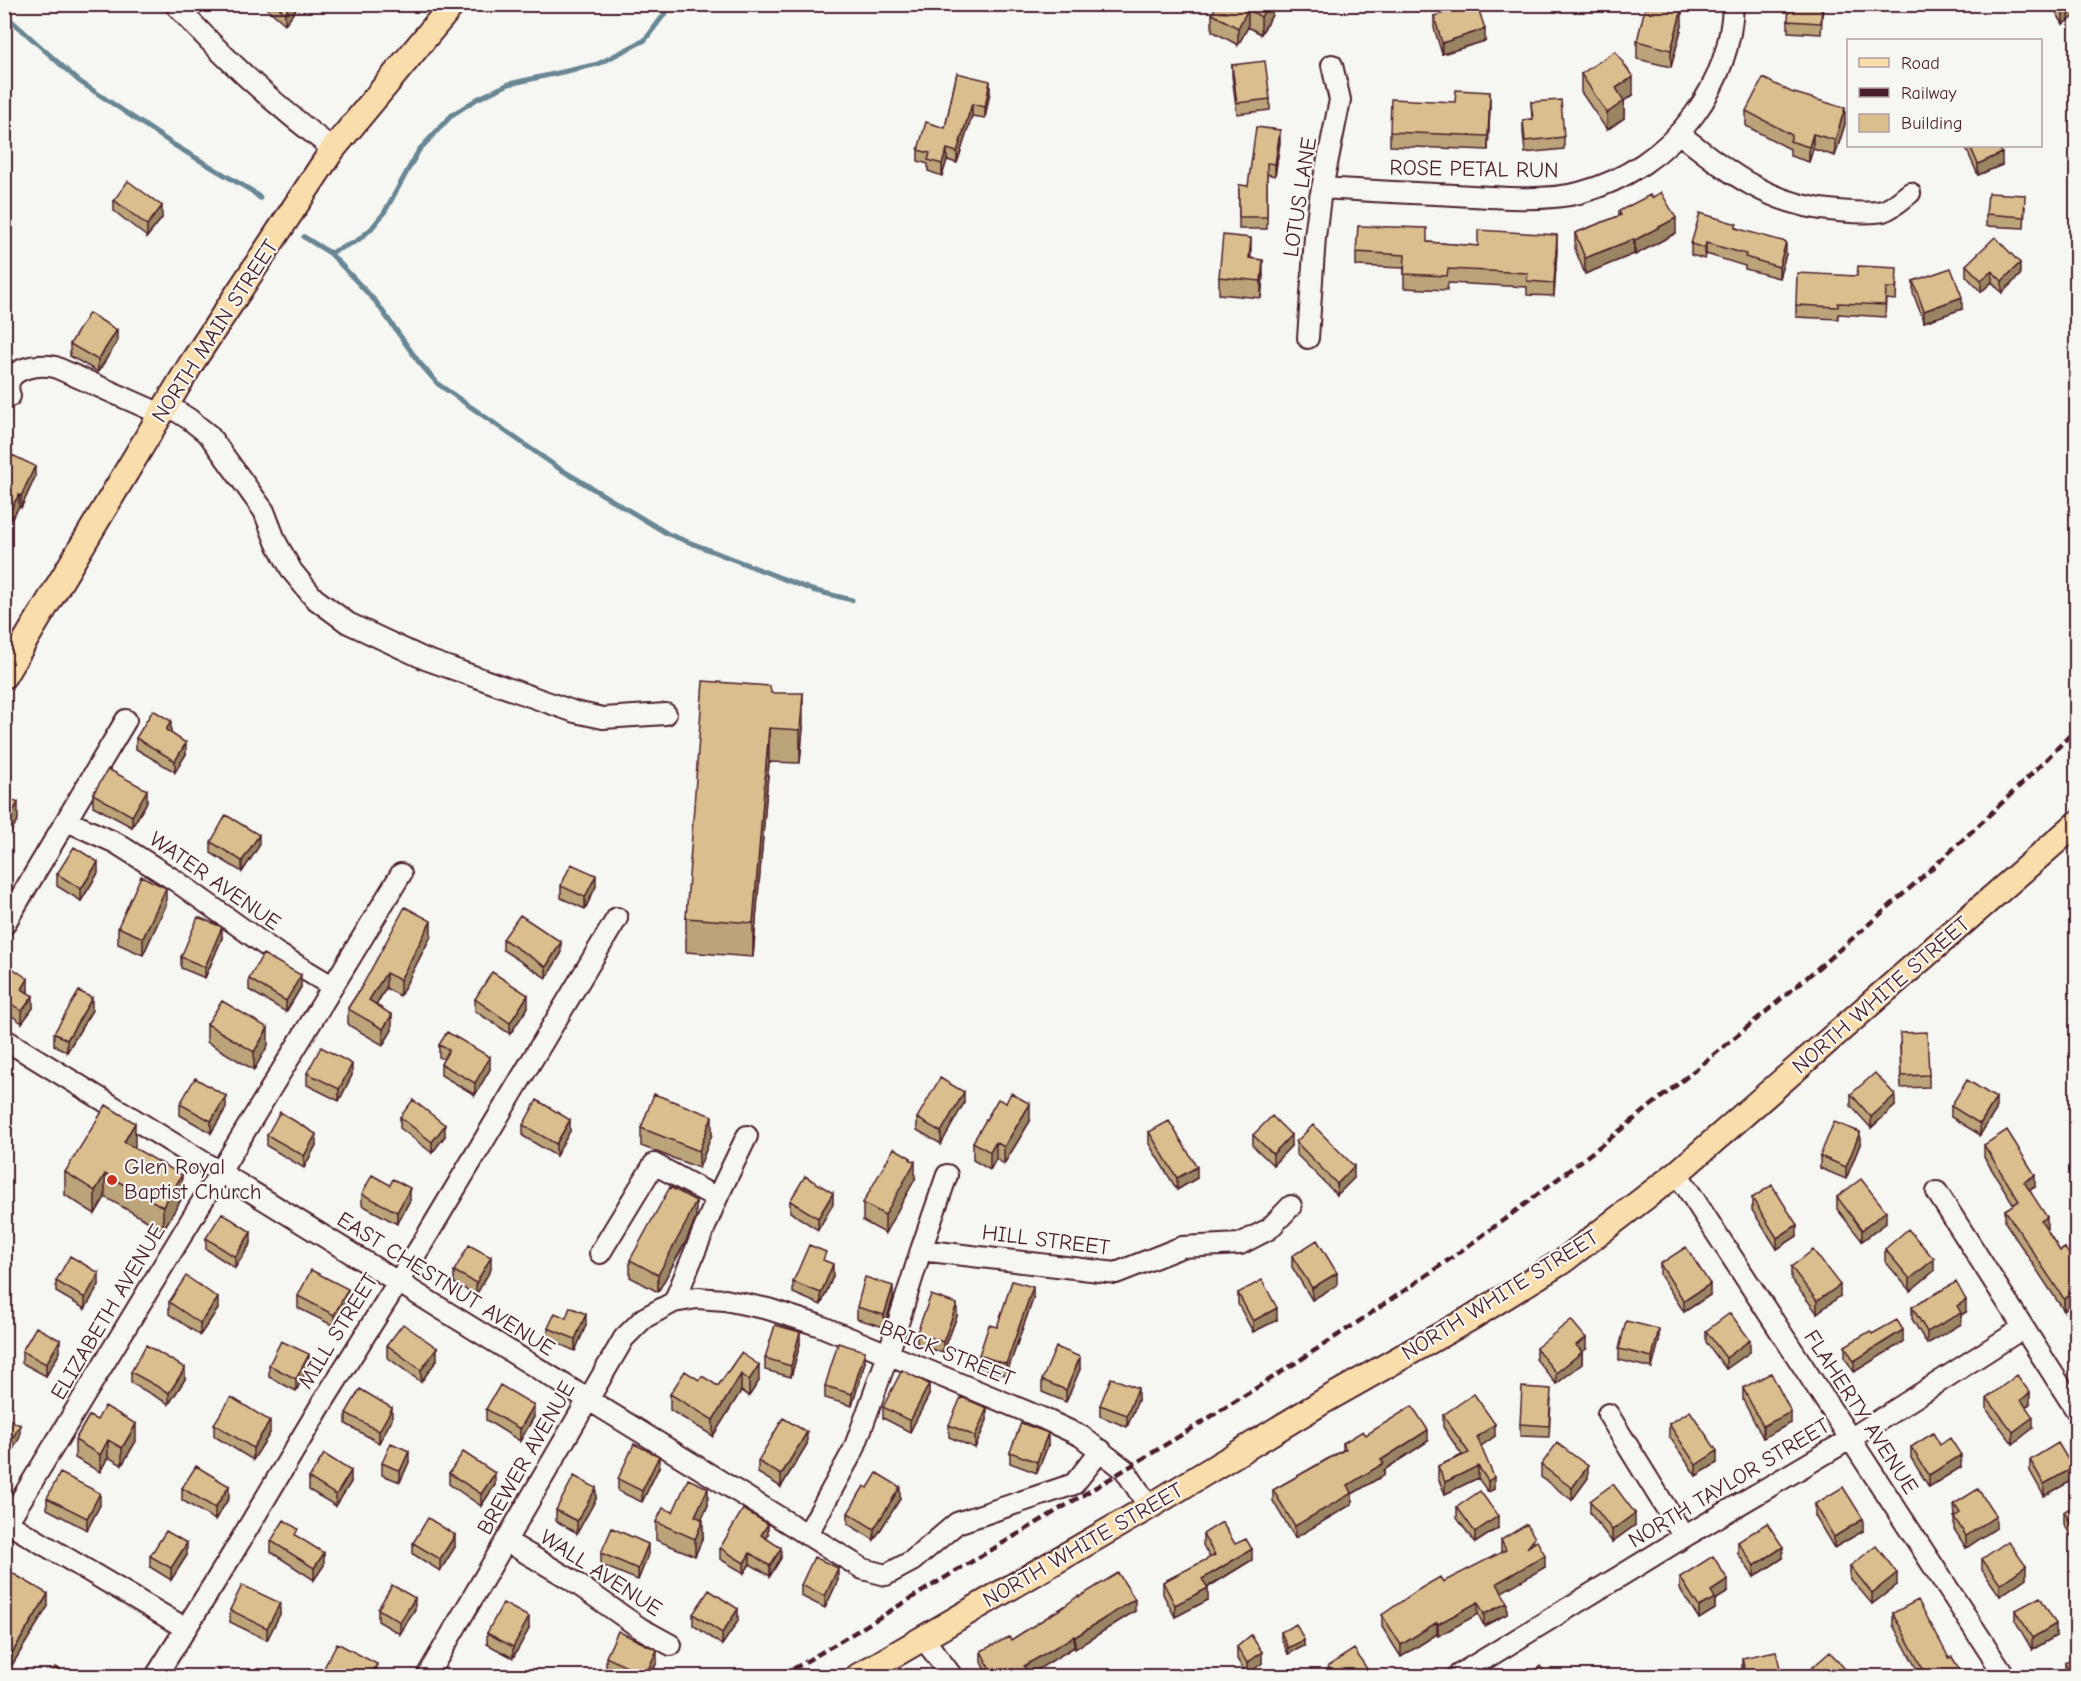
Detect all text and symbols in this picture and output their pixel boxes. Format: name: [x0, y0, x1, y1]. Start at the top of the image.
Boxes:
legend: [1847, 39, 2042, 147]
text: Road: [1901, 53, 1940, 74]
text: Railway: [1901, 83, 1958, 104]
text: Building: [1901, 113, 1963, 134]
street label: LOTUS LANE: [1278, 135, 1322, 259]
street label: ROSE PETAL RUN: [1389, 155, 1559, 183]
street label: NORTH MAIN STREET: [146, 234, 284, 427]
street label: WATER AVENUE: [144, 826, 286, 936]
street label: NORTH WHITE STREET: [1787, 910, 1976, 1079]
place label: Glen Royal Baptist Church: [124, 1154, 262, 1205]
marker: Glen Royal Baptist Church: [105, 1173, 119, 1187]
street label: EAST CHESTNUT AVENUE: [332, 1206, 560, 1362]
street label: HILL STREET: [981, 1219, 1112, 1261]
street label: ELIZABETH AVENUE: [45, 1220, 171, 1404]
street label: NORTH WHITE STREET: [1397, 1224, 1604, 1366]
street label: MILL STREET: [292, 1268, 384, 1394]
street label: BRICK STREET: [876, 1314, 1018, 1392]
street label: FLAHERTY AVENUE: [1798, 1325, 1924, 1499]
street label: BREWER AVENUE: [472, 1377, 580, 1539]
street label: NORTH TAYLOR STREET: [1624, 1412, 1835, 1553]
street label: NORTH WHITE STREET: [978, 1477, 1188, 1613]
street label: WALL AVENUE: [535, 1524, 667, 1622]

